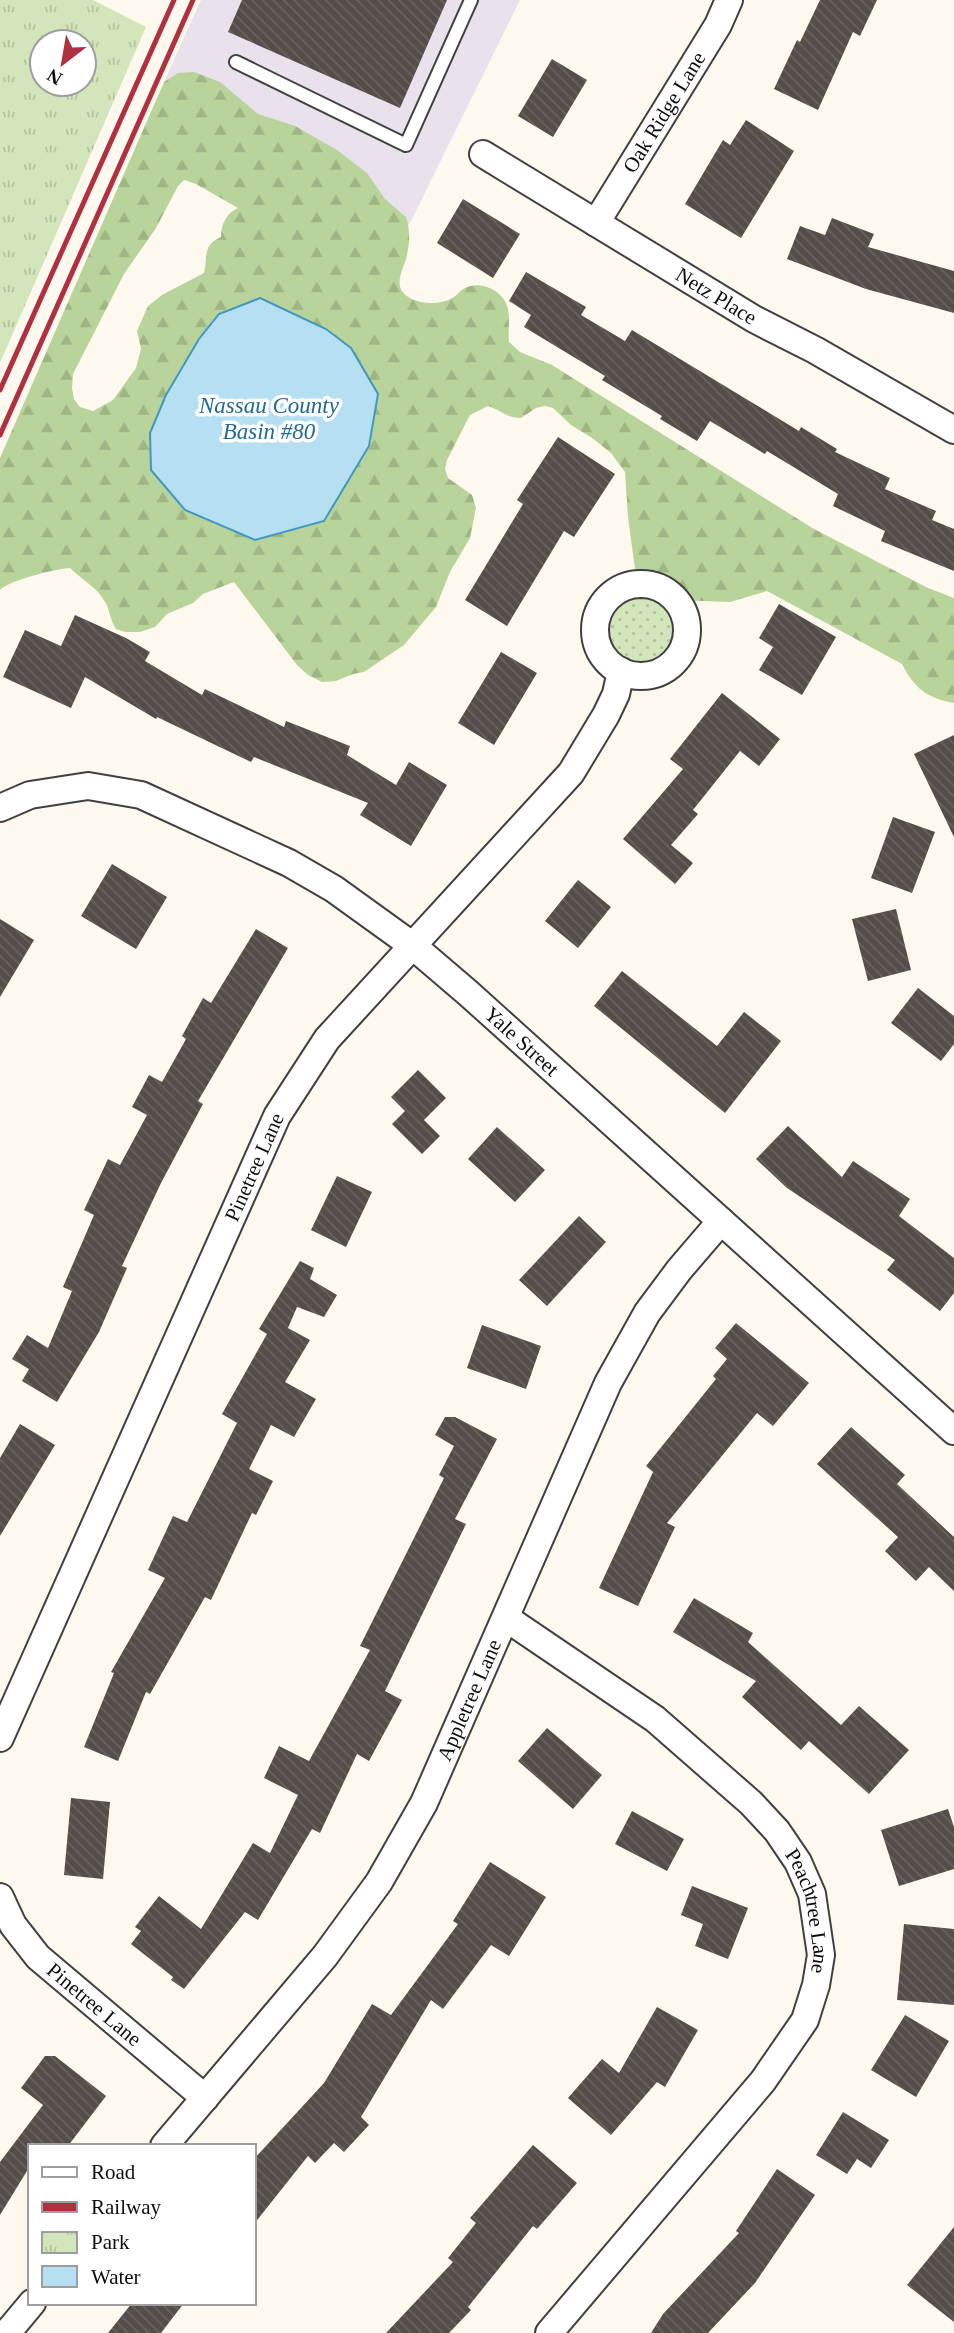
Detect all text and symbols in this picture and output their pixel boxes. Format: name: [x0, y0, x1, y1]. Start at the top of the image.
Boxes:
north arrow: [28, 28, 98, 98]
street label: Oak Ridge Lane: [618, 47, 711, 177]
text: N: [43, 64, 66, 90]
street label: Netz Place: [671, 262, 761, 330]
water label: Nassau County Basin #80: [198, 393, 340, 444]
street label: Yale Street: [480, 1002, 564, 1081]
street label: Pinetree Lane: [220, 1109, 289, 1225]
street label: Appletree Lane: [432, 1636, 506, 1764]
street label: Peachtree Lane: [780, 1844, 833, 1975]
street label: Pinetree Lane: [42, 1958, 146, 2051]
legend: [28, 2144, 256, 2305]
text: Road: [91, 2160, 136, 2184]
text: Railway: [91, 2195, 161, 2219]
text: Park: [91, 2230, 130, 2254]
text: Water: [91, 2265, 141, 2289]

